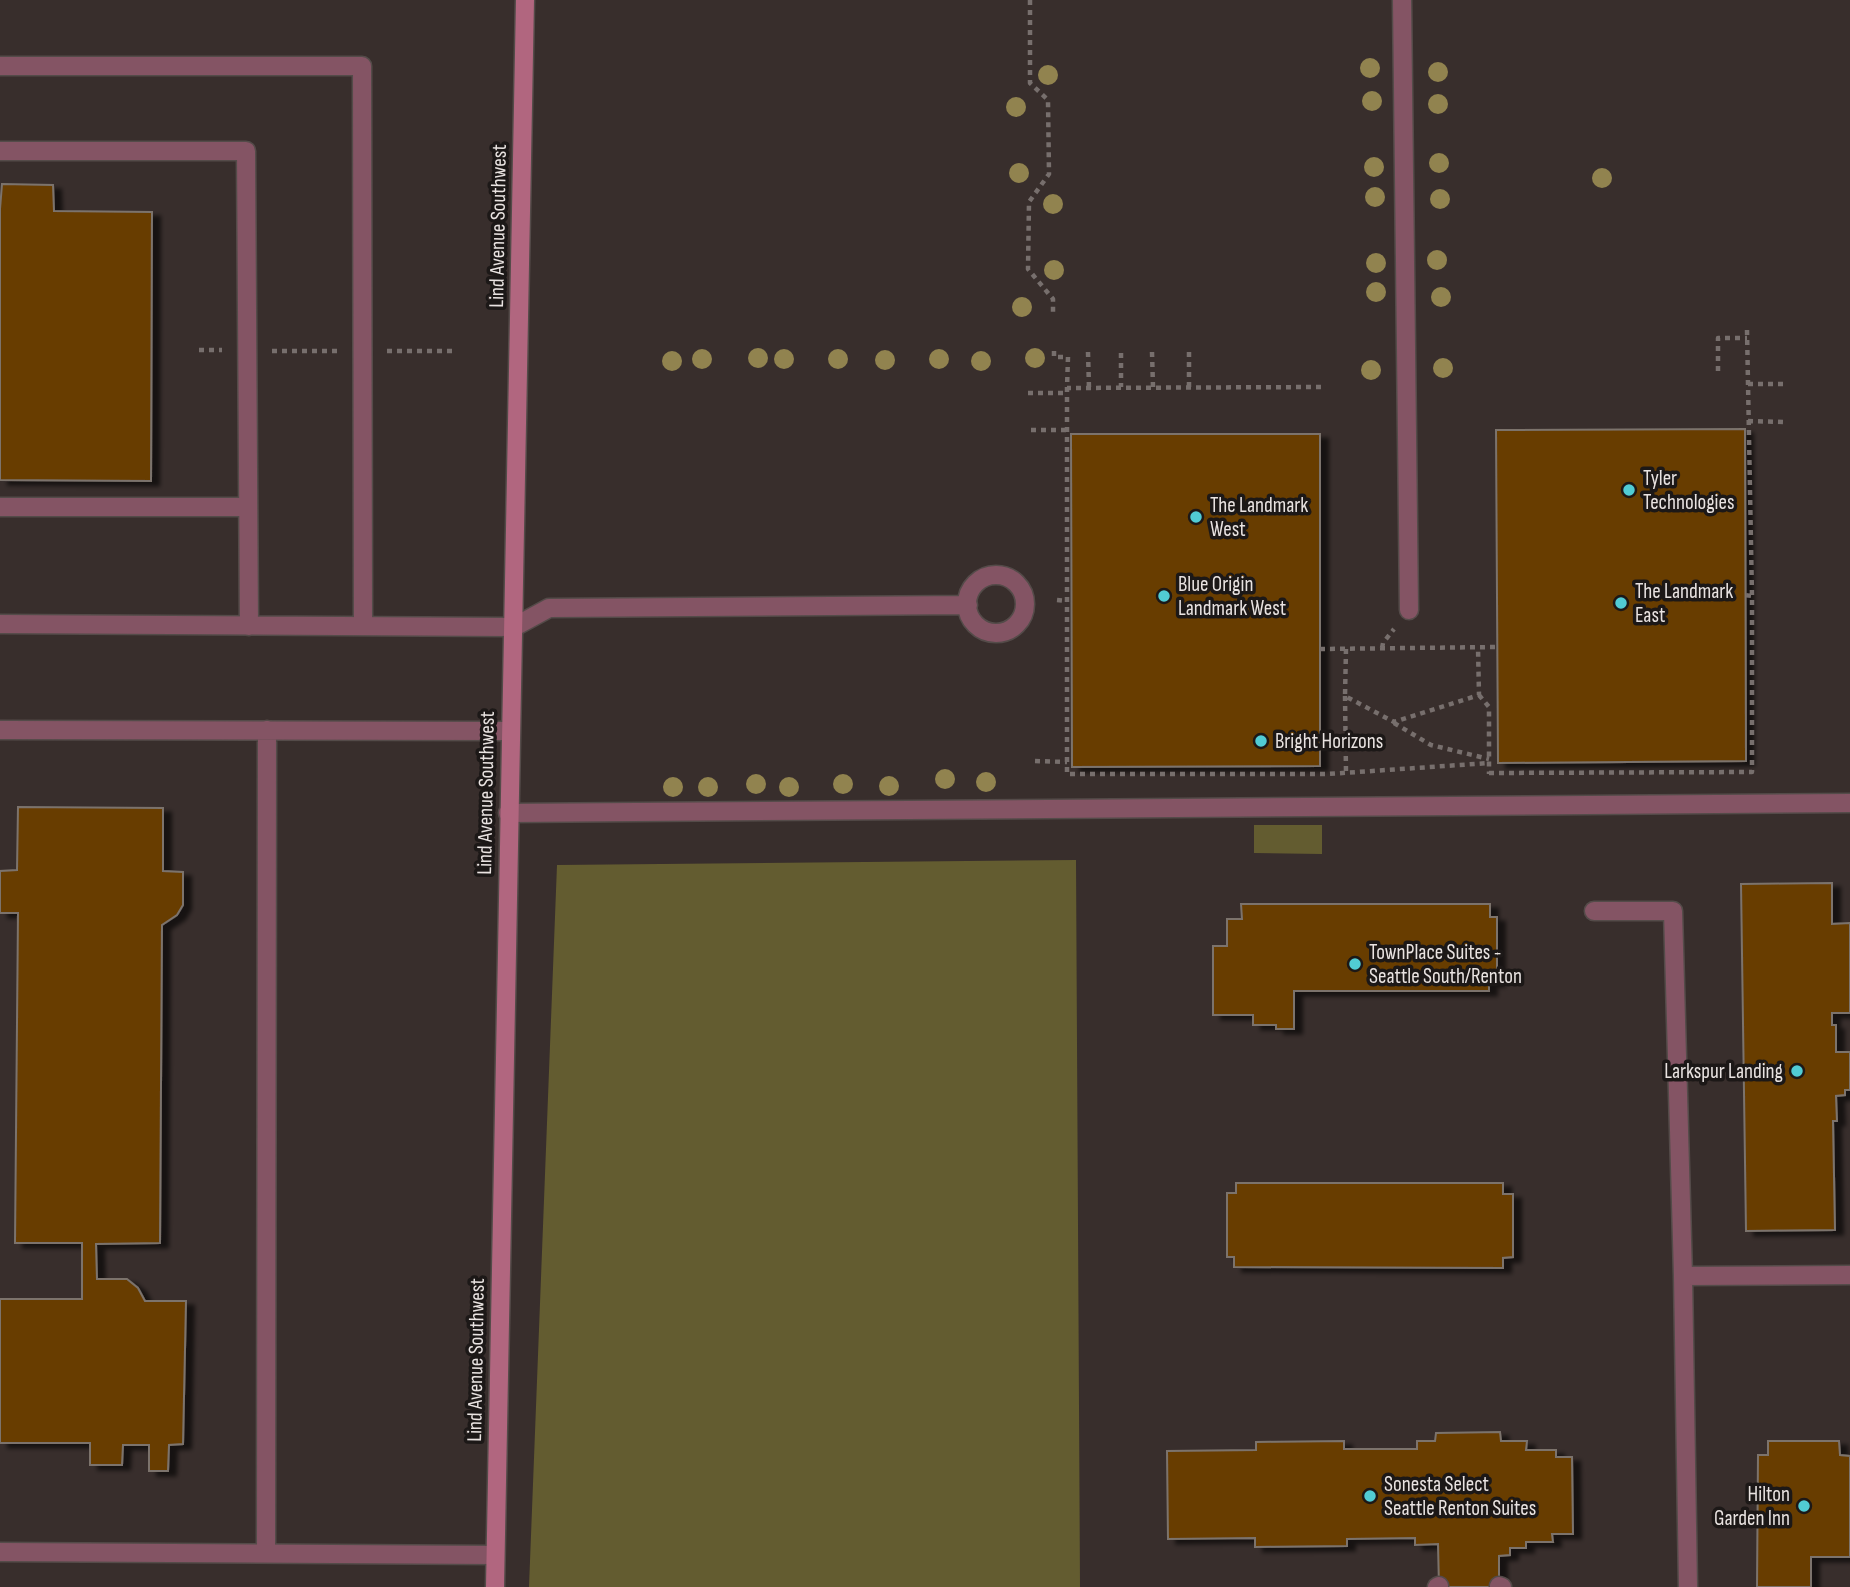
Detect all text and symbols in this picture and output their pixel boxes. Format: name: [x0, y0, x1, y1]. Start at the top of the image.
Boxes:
street label: Lind Avenue Southwest: [484, 144, 512, 308]
place label: Tyler Technologies: [1643, 466, 1735, 515]
marker: Tyler Technologies: [1621, 482, 1637, 498]
place label: The Landmark West: [1210, 493, 1308, 542]
marker: The Landmark West: [1188, 509, 1204, 525]
place label: Blue Origin Landmark West: [1178, 572, 1286, 621]
place label: The Landmark East: [1635, 579, 1733, 628]
marker: Blue Origin Landmark West: [1156, 588, 1172, 604]
marker: The Landmark East: [1613, 595, 1629, 611]
street label: Lind Avenue Southwest: [472, 711, 500, 875]
place label: Bright Horizons: [1275, 729, 1383, 754]
marker: Bright Horizons: [1253, 733, 1269, 749]
place label: TownPlace Suites - Seattle South/Renton: [1369, 940, 1522, 989]
marker: TownPlace Suites - Seattle South/Renton: [1347, 956, 1363, 972]
place label: Larkspur Landing: [1664, 1059, 1783, 1084]
marker: Larkspur Landing: [1789, 1063, 1805, 1079]
street label: Lind Avenue Southwest: [462, 1278, 490, 1442]
place label: Sonesta Select Seattle Renton Suites: [1384, 1472, 1536, 1521]
place label: Hilton Garden Inn: [1714, 1482, 1790, 1531]
marker: Sonesta Select Seattle Renton Suites: [1362, 1488, 1378, 1504]
marker: Hilton Garden Inn: [1796, 1498, 1812, 1514]

